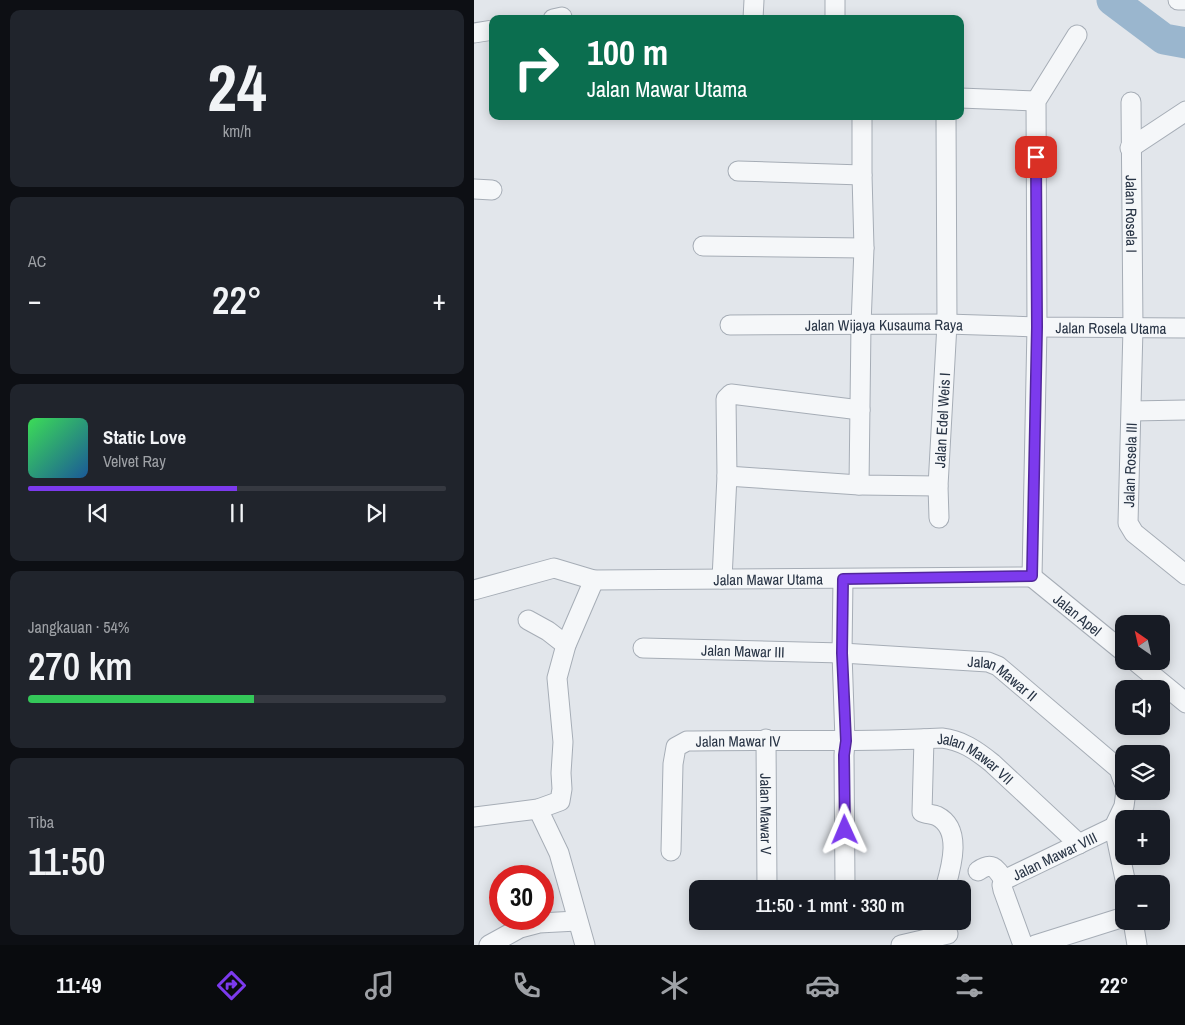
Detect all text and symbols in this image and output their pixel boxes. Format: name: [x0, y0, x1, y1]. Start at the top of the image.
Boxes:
text: 100 m: [587, 29, 668, 76]
icon: right: [504, 35, 569, 100]
text: 24: [207, 44, 267, 131]
text: Jalan Mawar Utama: [587, 74, 747, 104]
text: km/h: [223, 120, 251, 142]
pin: [1015, 136, 1057, 178]
icon: arrive: [1022, 143, 1050, 171]
street label: Jalan Rosela I: [1121, 175, 1143, 253]
text: AC: [28, 250, 46, 272]
text: 22°: [212, 275, 262, 326]
text: −: [28, 281, 41, 319]
text: +: [433, 281, 446, 319]
street label: Jalan Wijaya Kusauma Raya: [805, 313, 964, 335]
street label: Jalan Rosela Utama: [1055, 317, 1167, 338]
street label: Jalan Edel Weis I: [929, 372, 955, 468]
street label: Jalan Rosela III: [1118, 422, 1142, 508]
text: Static Love: [103, 424, 186, 450]
text: Velvet Ray: [103, 450, 166, 472]
icon: previous: [84, 499, 112, 527]
icon: pause: [223, 499, 251, 527]
icon: next: [362, 499, 390, 527]
street label: Jalan Mawar Utama: [713, 568, 823, 590]
street label: Jalan Apel: [1049, 588, 1106, 640]
north arrow: [1115, 615, 1170, 670]
map controls: [1115, 615, 1170, 930]
text: Jangkauan · 54%: [28, 616, 129, 638]
street label: Jalan Mawar III: [701, 639, 785, 662]
text: 270 km: [28, 641, 132, 692]
street label: Jalan Mawar II: [967, 650, 1042, 706]
button: sound: [1115, 680, 1170, 735]
street label: Jalan Mawar VII: [936, 727, 1019, 789]
street label: Jalan Mawar IV: [696, 730, 781, 751]
button: layers: [1115, 745, 1170, 800]
street label: Jalan Mawar V: [756, 773, 777, 856]
position arrow: [818, 803, 870, 855]
button: +: [1115, 810, 1170, 865]
text: Tiba: [28, 811, 54, 833]
street label: Jalan Mawar VIII: [1009, 826, 1100, 885]
text: 11:50: [28, 836, 105, 887]
speed limit sign: 30: [489, 865, 554, 930]
button: −: [1115, 875, 1170, 930]
text: 11:50 · 1 mnt · 330 m: [755, 892, 905, 918]
icon: directions: [214, 968, 249, 1003]
icon: music: [362, 968, 397, 1003]
icon: phone: [509, 968, 544, 1003]
icon: climate: [657, 968, 692, 1003]
icon: car: [805, 968, 840, 1003]
icon: filters: [952, 968, 987, 1003]
text: 11:49: [56, 970, 101, 1000]
text: 22°: [1100, 970, 1129, 1000]

